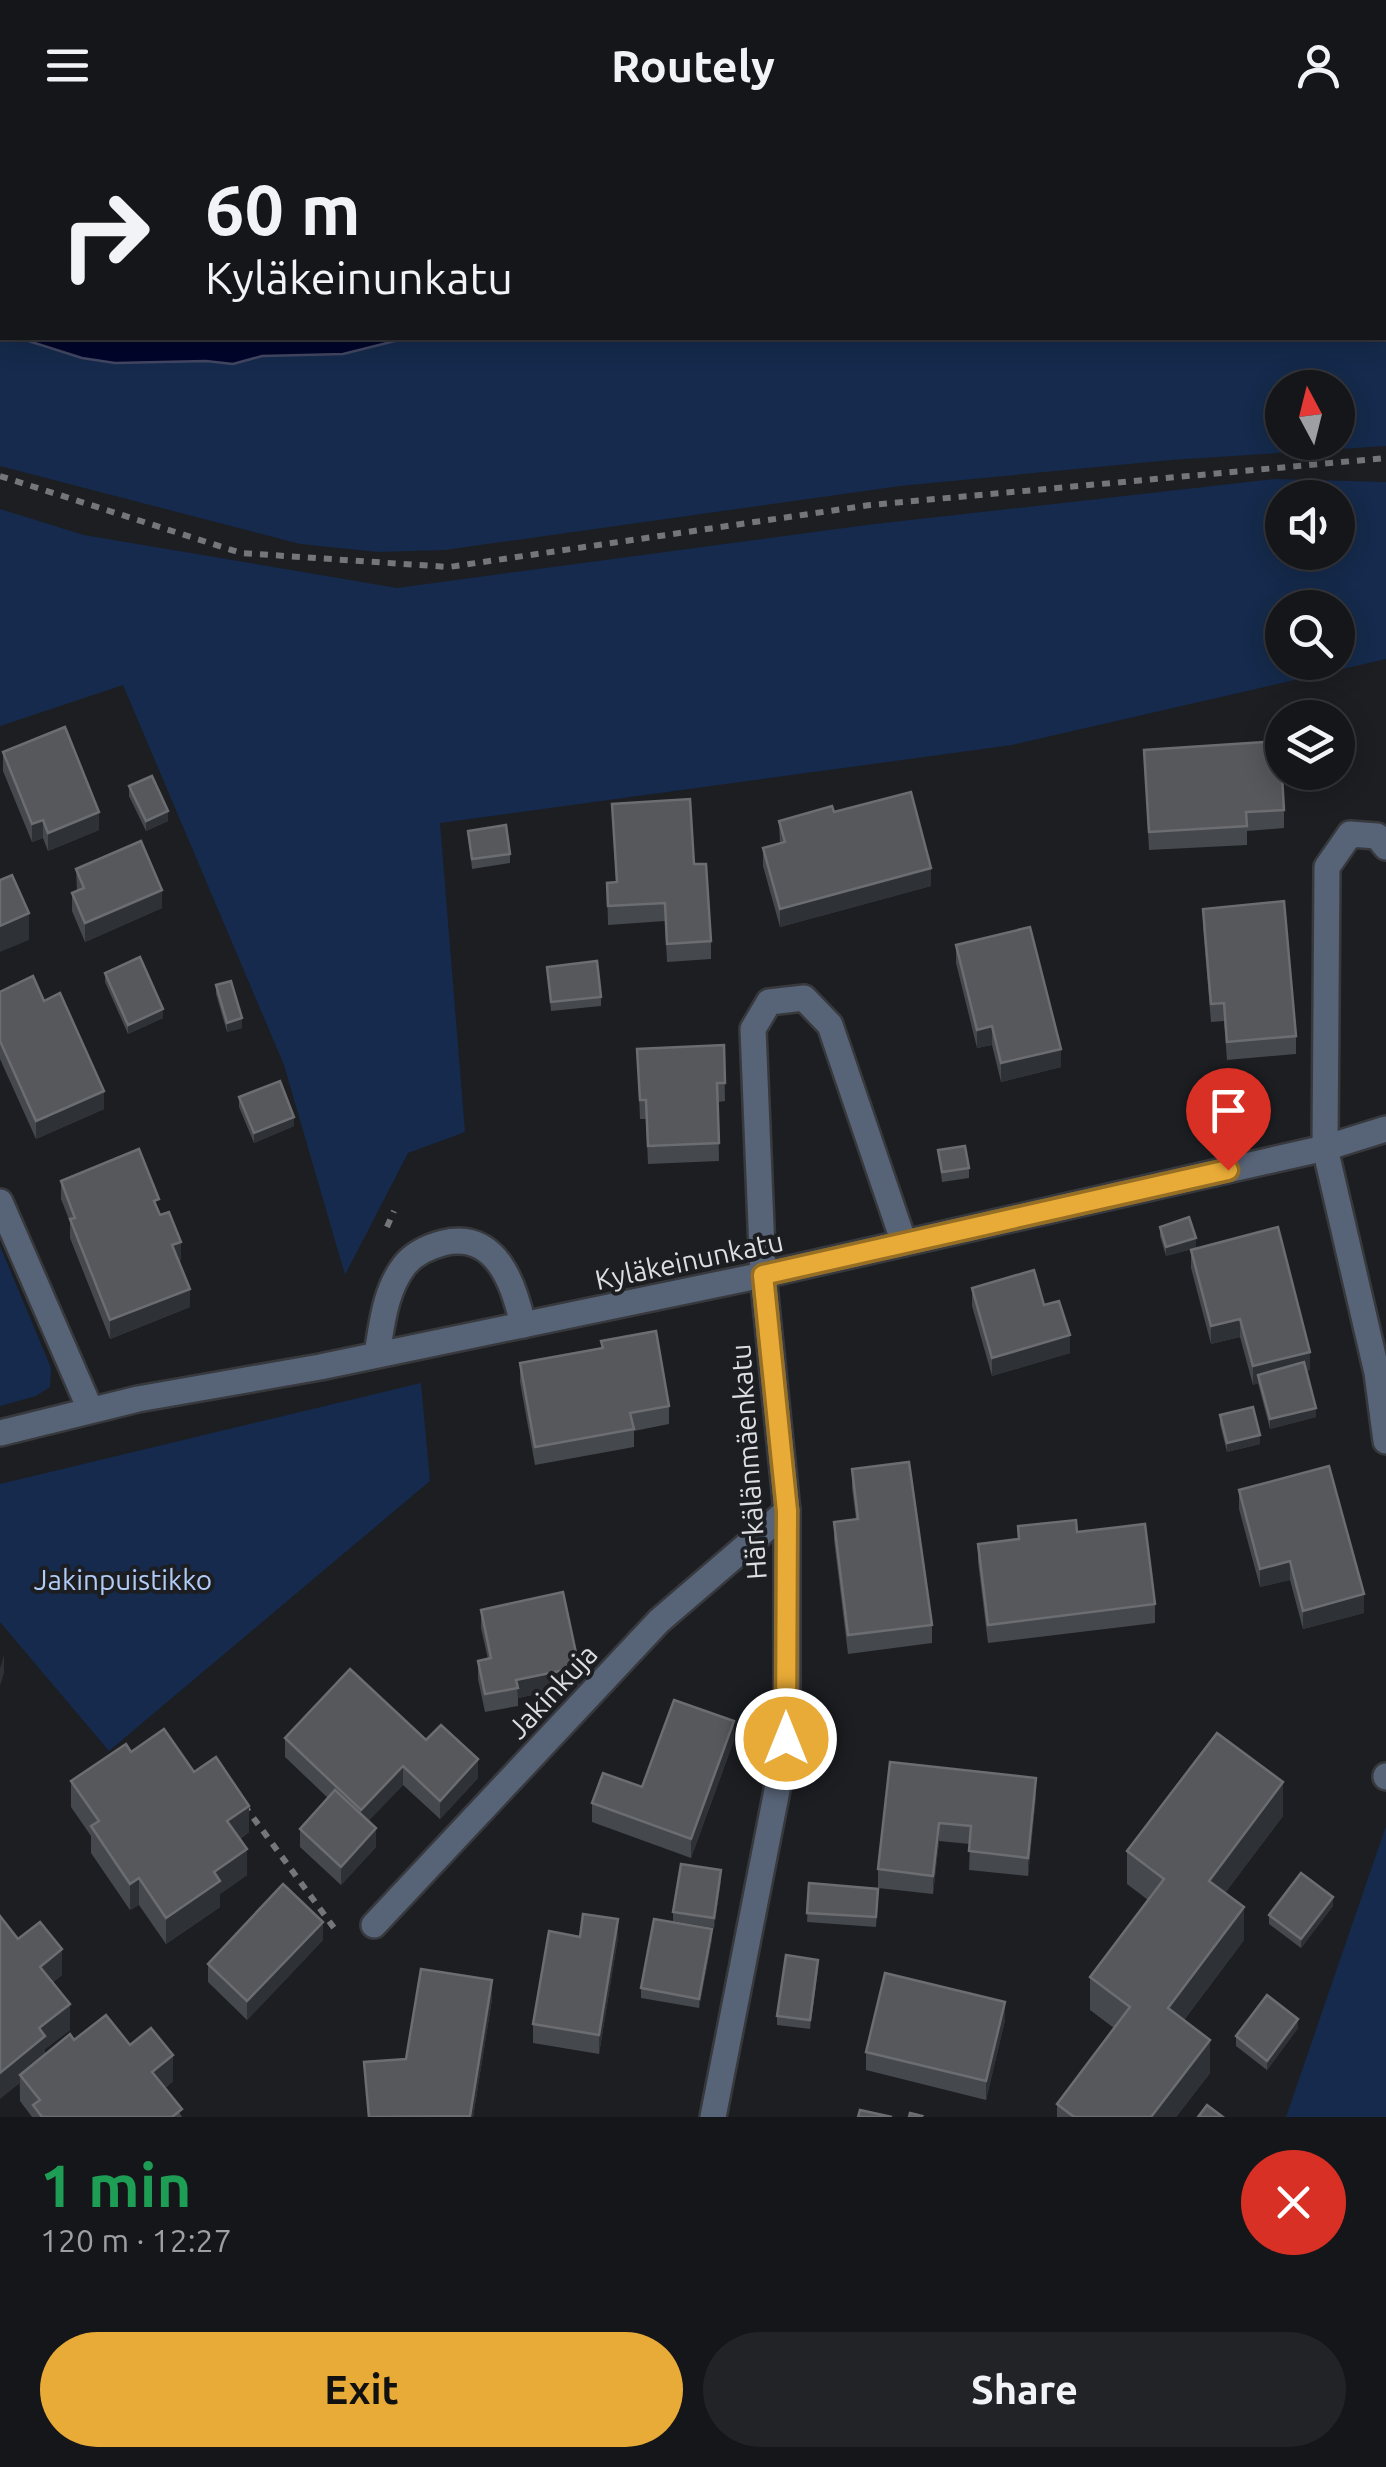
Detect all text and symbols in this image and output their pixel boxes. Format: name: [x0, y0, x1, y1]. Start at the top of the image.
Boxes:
icon: menu: [40, 38, 95, 93]
icon: person: [1291, 38, 1346, 93]
text: Routely: [611, 40, 775, 91]
icon: right: [40, 170, 170, 300]
text: 60 m: [205, 170, 361, 248]
text: Kyläkeinunkatu: [205, 252, 513, 303]
north arrow: [1265, 370, 1355, 460]
map controls: [1265, 370, 1355, 790]
button: sound: [1265, 480, 1355, 570]
button: search: [1265, 590, 1355, 680]
button: layers: [1265, 700, 1355, 790]
pin: [1186, 1068, 1271, 1171]
icon: arrive: [1201, 1083, 1256, 1138]
street label: Kyläkeinunkatu: [592, 1225, 786, 1295]
street label: Härkälänmäenkatu: [724, 1343, 772, 1581]
park label: Jakinpuistikko: [34, 1564, 212, 1595]
street label: Jakinkuja: [501, 1638, 603, 1744]
position arrow: [734, 1687, 838, 1791]
button: close: [1241, 2150, 1346, 2255]
text: 1 min: [40, 2151, 192, 2218]
text: 120 m · 12:27: [40, 2222, 232, 2258]
button: Exit: [40, 2332, 683, 2447]
button: Share: [703, 2332, 1346, 2447]

